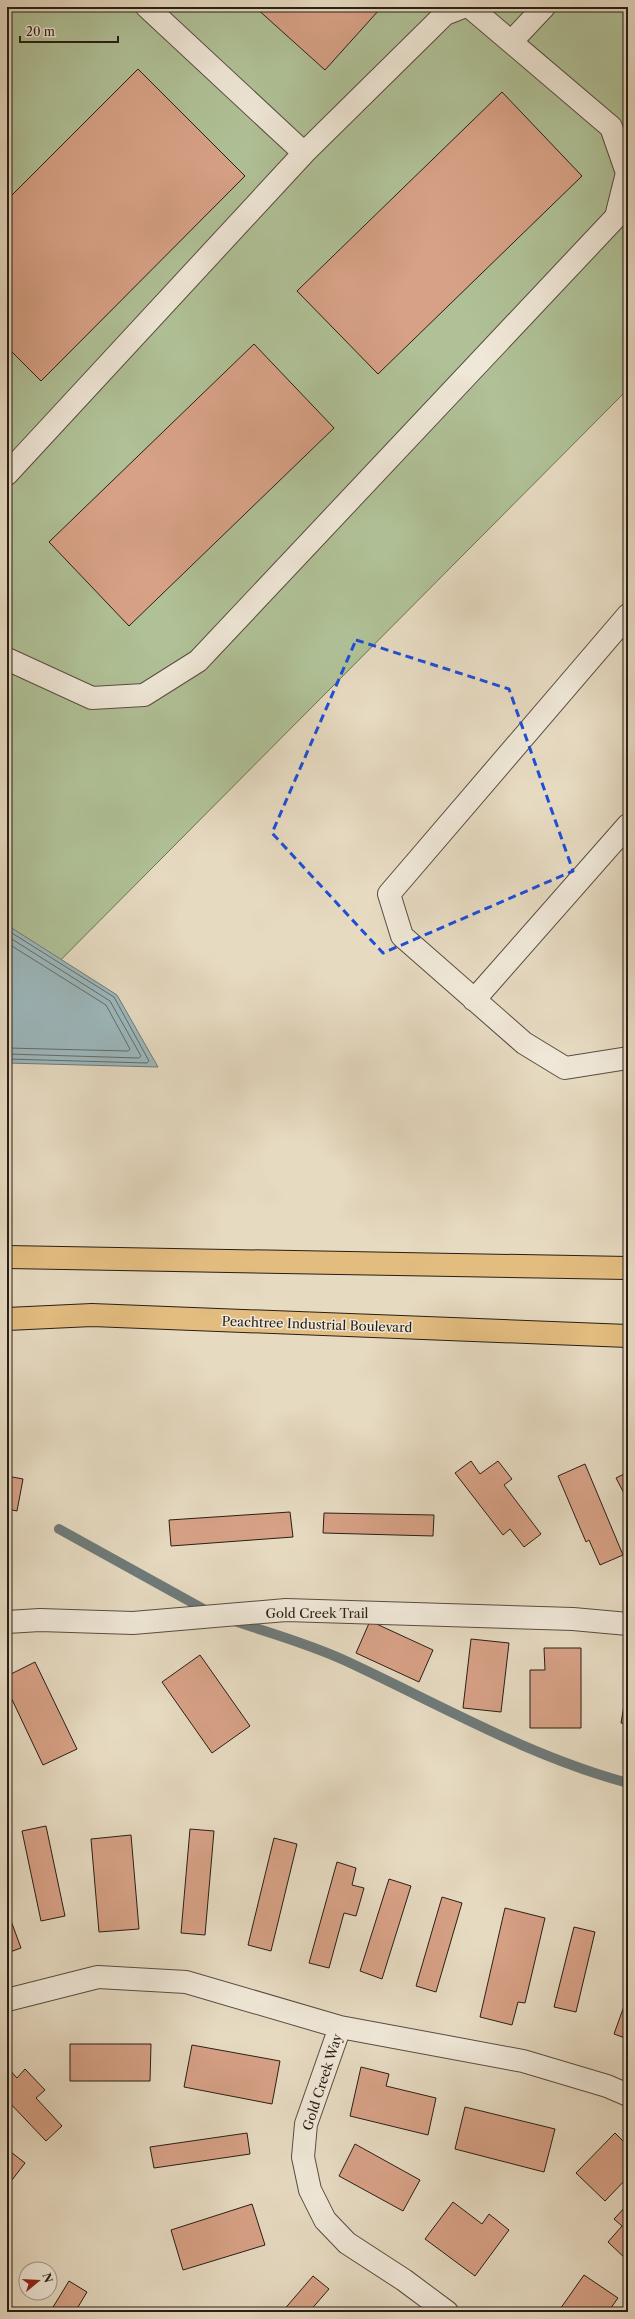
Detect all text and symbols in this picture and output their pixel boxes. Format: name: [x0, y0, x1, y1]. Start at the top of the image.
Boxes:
scale bar: [20, 18, 118, 44]
text: 20 m: [26, 24, 55, 39]
street label: Peachtree Industrial Boulevard: [221, 1313, 413, 1335]
street label: Gold Creek Trail: [266, 1605, 369, 1621]
street label: Gold Creek Way: [299, 2031, 345, 2132]
north arrow: [18, 2261, 58, 2301]
text: N: [39, 2271, 56, 2285]

